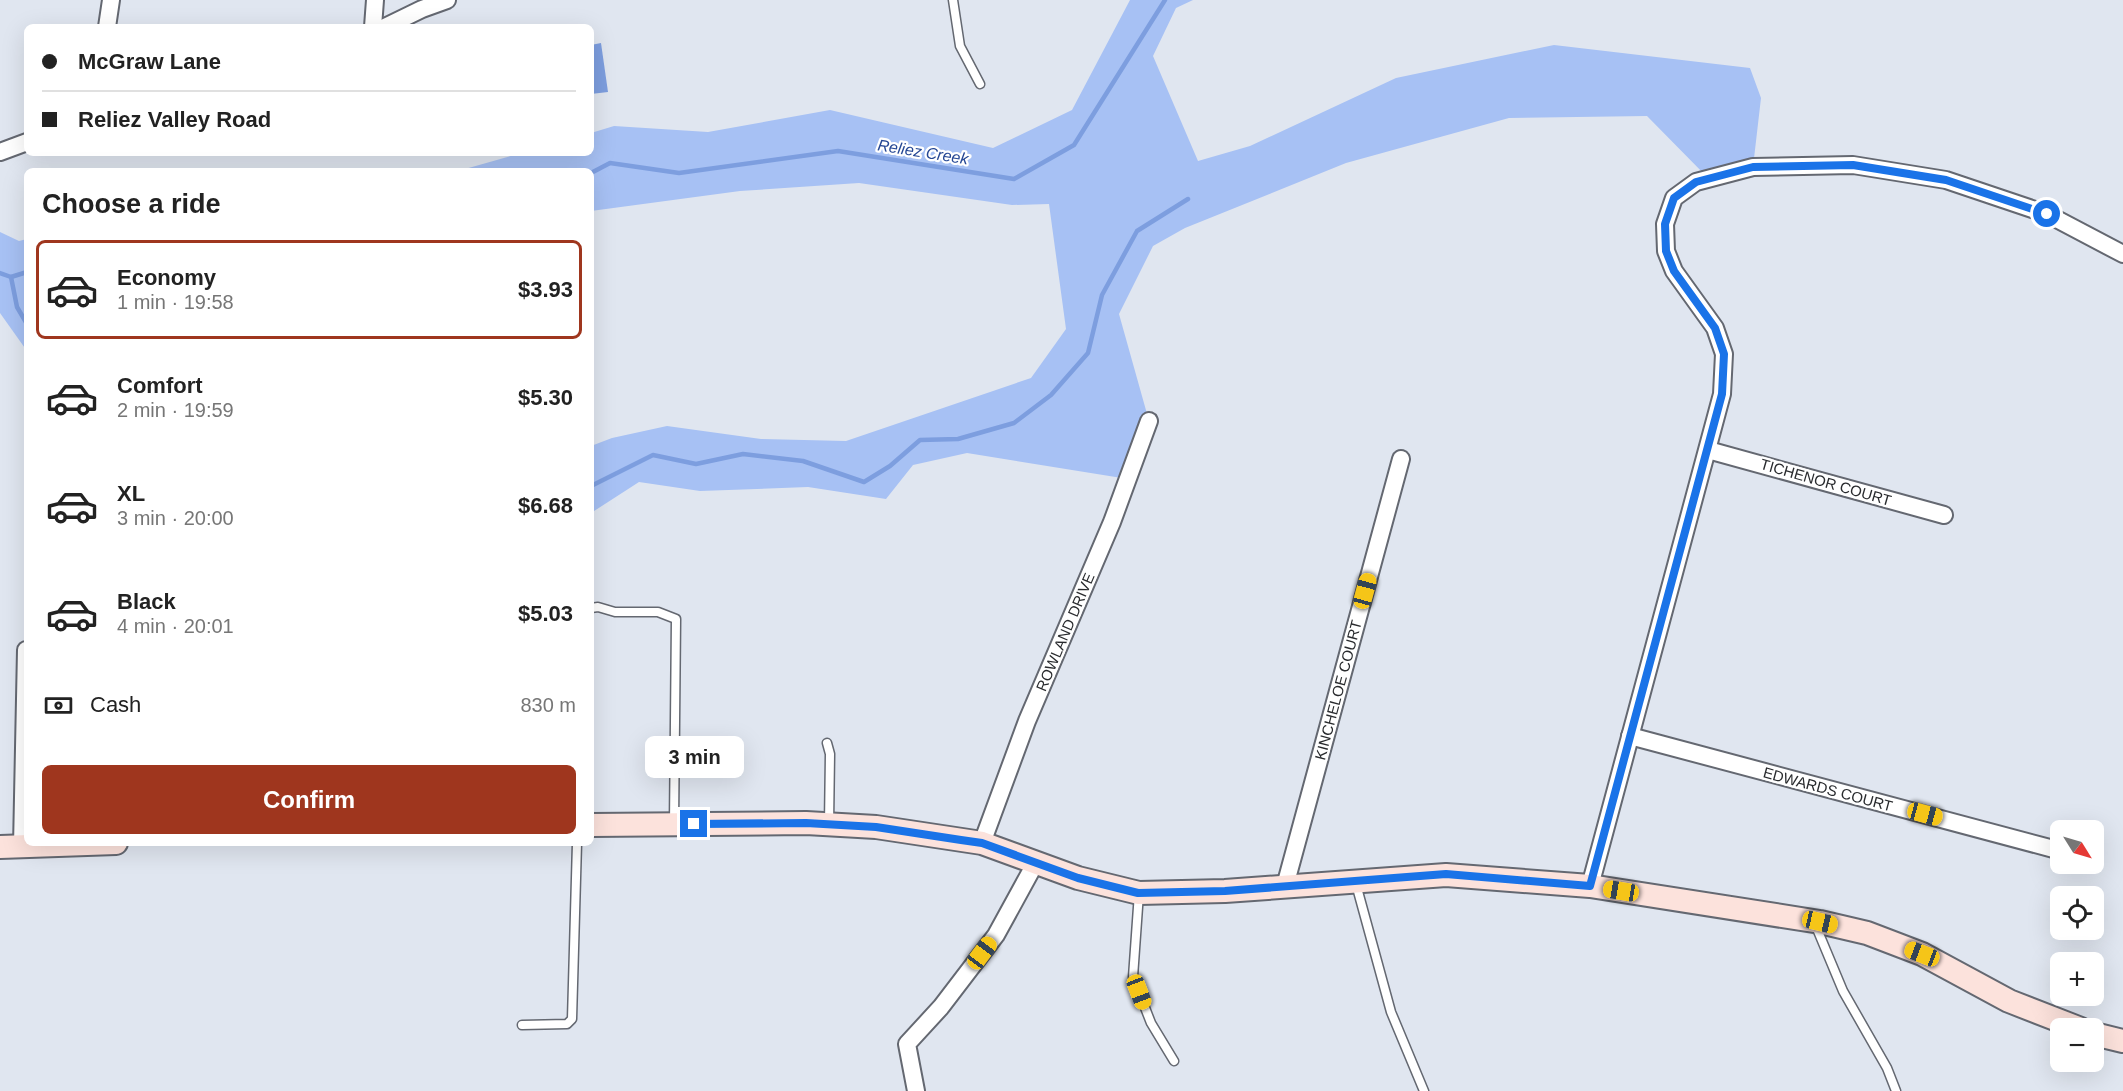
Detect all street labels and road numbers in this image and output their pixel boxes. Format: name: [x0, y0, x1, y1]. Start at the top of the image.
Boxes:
street label: TICHENOR COURT: [1759, 455, 1893, 509]
street label: ROWLAND DRIVE: [1032, 570, 1098, 694]
street label: KINCHELOE COURT: [1311, 618, 1365, 762]
street label: EDWARDS COURT: [1761, 764, 1895, 814]

